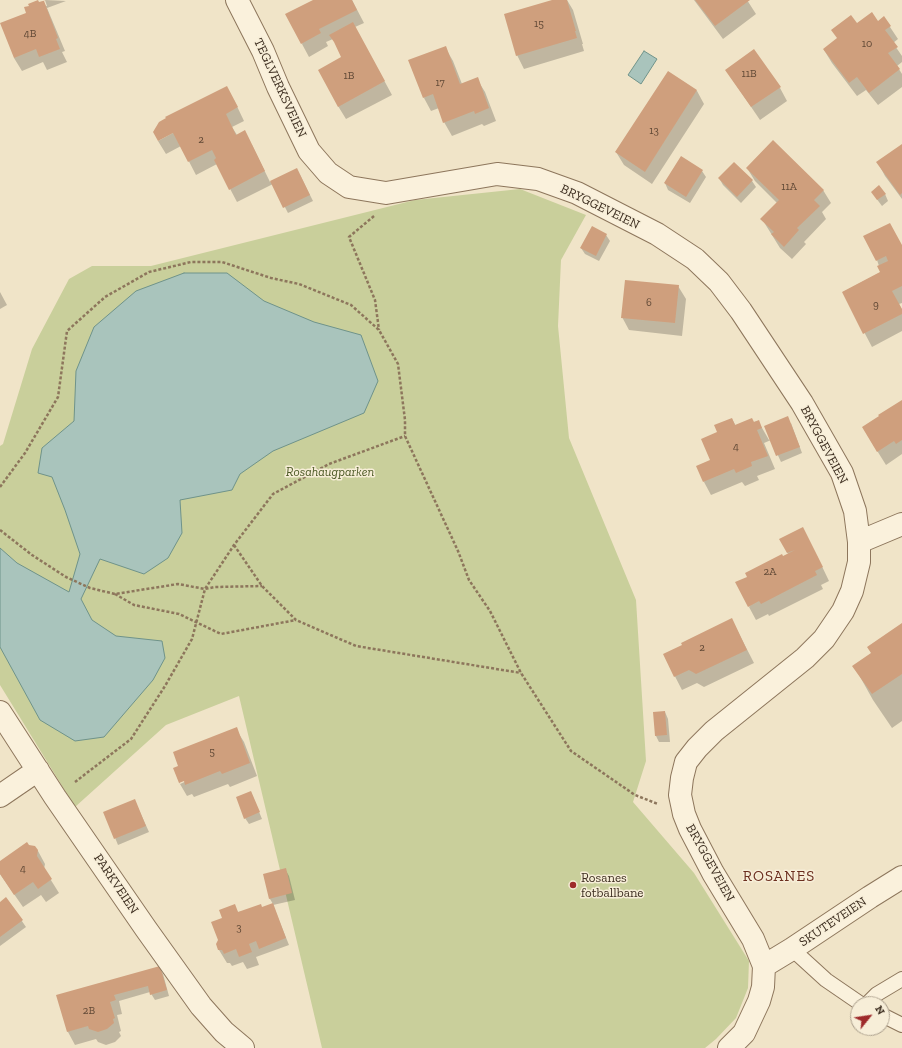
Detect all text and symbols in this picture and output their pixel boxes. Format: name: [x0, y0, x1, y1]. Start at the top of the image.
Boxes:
house number: 15: [534, 17, 544, 31]
house number: 4B: [24, 27, 36, 41]
street label: TEGLVERKSVEIEN: [250, 36, 310, 140]
house number: 10: [862, 37, 872, 51]
house number: 11B: [741, 67, 757, 81]
house number: 1B: [344, 69, 354, 83]
house number: 17: [435, 76, 445, 90]
house number: 13: [649, 124, 659, 138]
house number: 2: [198, 133, 204, 147]
house number: 11A: [781, 180, 797, 194]
street label: BRYGGEVEIEN: [558, 181, 642, 233]
house number: 6: [646, 296, 652, 310]
house number: 9: [873, 298, 879, 312]
street label: BRYGGEVEIEN: [797, 403, 851, 487]
house number: 4: [733, 440, 739, 454]
park label: Rosahaugparken: [286, 464, 374, 480]
house number: 2A: [764, 565, 776, 579]
house number: 2: [699, 641, 705, 655]
house number: 5: [209, 745, 215, 759]
street label: BRYGGEVEIEN: [682, 822, 738, 904]
street label: PARKVEIEN: [90, 851, 142, 917]
house number: 4: [20, 862, 26, 876]
district label: ROSANES: [743, 868, 815, 886]
place label: Rosanes fotballbane: [581, 870, 643, 901]
marker: Rosanes fotballbane: [568, 880, 578, 890]
street label: SKUTEVEIEN: [796, 894, 870, 950]
house number: 3: [236, 921, 242, 935]
north arrow: [850, 996, 890, 1036]
text: N: [872, 1003, 888, 1017]
house number: 2B: [83, 1004, 95, 1018]

